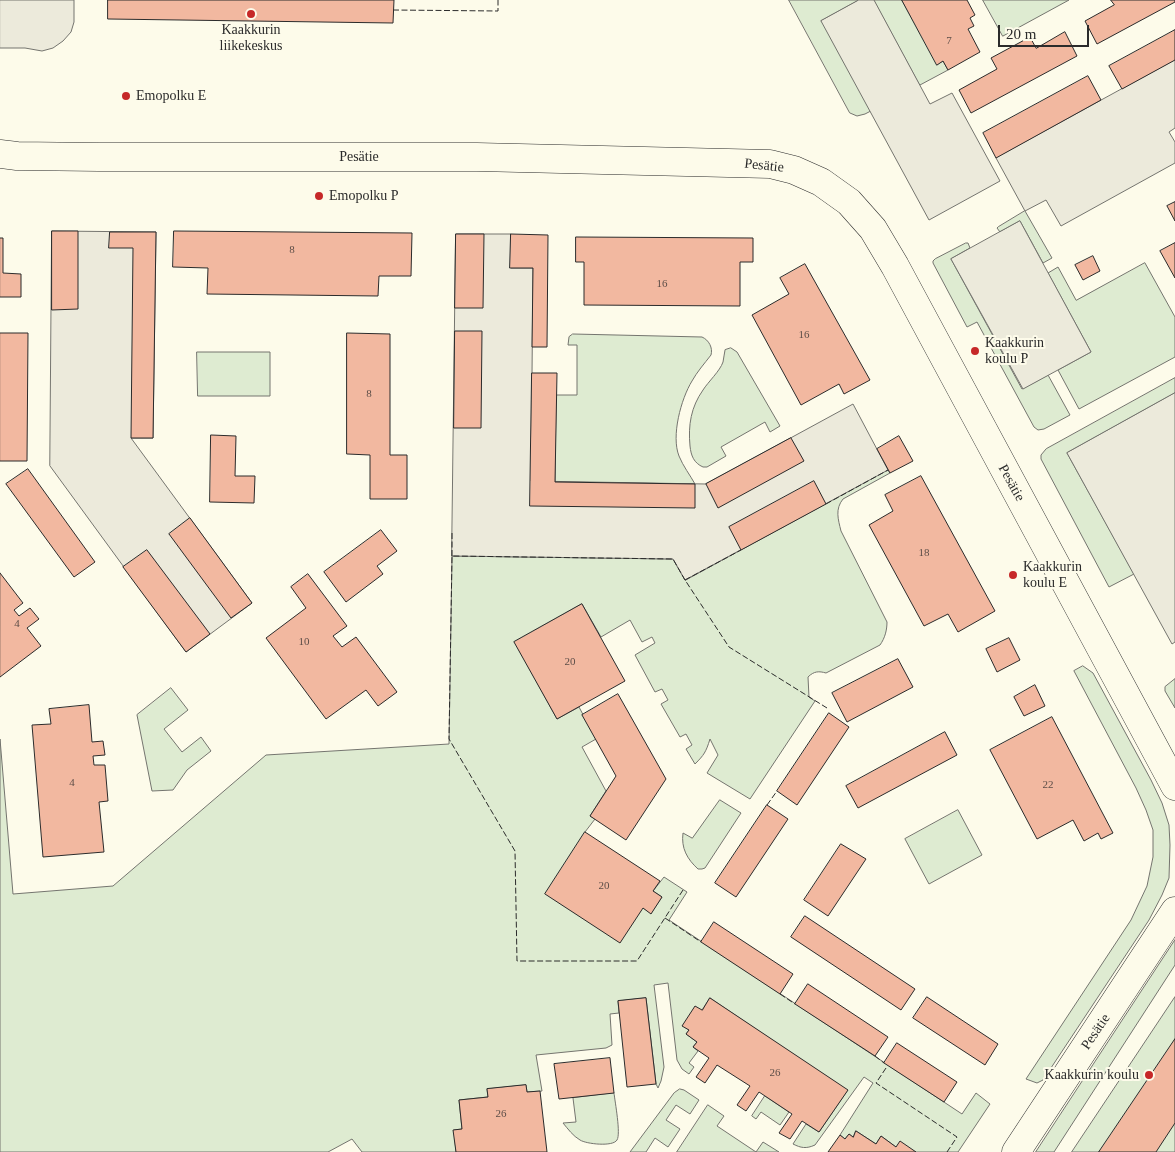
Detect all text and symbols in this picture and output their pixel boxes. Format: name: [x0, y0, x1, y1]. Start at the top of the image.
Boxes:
marker: Kaakkurin liikekeskus: [245, 8, 257, 20]
scale bar: [1000, 15, 1091, 47]
place label: Kaakkurin liikekeskus: [220, 22, 282, 54]
text: 20 m: [1006, 26, 1036, 42]
house number: 7: [946, 34, 952, 48]
place label: Emopolku E: [136, 88, 206, 104]
marker: Emopolku E: [120, 90, 132, 102]
street label: Pesätie: [339, 149, 379, 165]
street label: Pesätie: [743, 156, 785, 176]
place label: Emopolku P: [329, 188, 399, 204]
marker: Emopolku P: [313, 190, 325, 202]
house number: 8: [289, 243, 295, 257]
house number: 16: [656, 277, 668, 291]
house number: 16: [799, 328, 810, 342]
place label: Kaakkurin koulu P: [985, 335, 1044, 368]
marker: Kaakkurin koulu P: [969, 345, 981, 357]
house number: 8: [366, 387, 372, 401]
street label: Pesätie: [994, 462, 1028, 504]
house number: 18: [919, 546, 930, 560]
place label: Kaakkurin koulu E: [1023, 559, 1082, 592]
marker: Kaakkurin koulu E: [1007, 569, 1019, 581]
house number: 4: [14, 617, 20, 631]
house number: 10: [298, 635, 310, 649]
house number: 20: [564, 655, 576, 669]
house number: 4: [69, 776, 75, 790]
house number: 22: [1042, 778, 1054, 792]
house number: 20: [598, 879, 610, 893]
street label: Pesätie: [1078, 1011, 1114, 1053]
house number: 26: [770, 1066, 780, 1080]
place label: Kaakkurin koulu: [1045, 1067, 1139, 1083]
marker: Kaakkurin koulu: [1143, 1069, 1155, 1081]
house number: 26: [496, 1107, 506, 1121]

